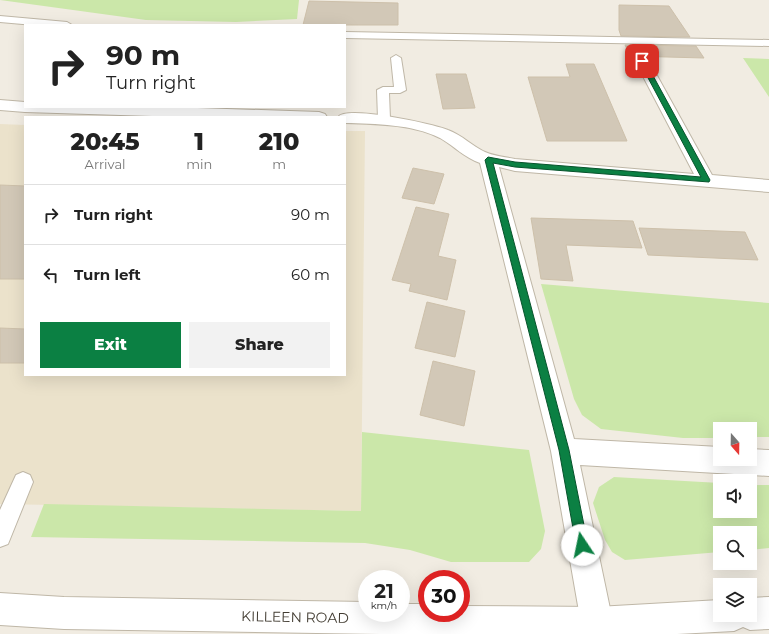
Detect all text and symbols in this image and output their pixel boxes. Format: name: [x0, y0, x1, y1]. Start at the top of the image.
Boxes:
text: 90 m: [106, 38, 180, 72]
icon: right: [40, 40, 92, 92]
pin: [625, 44, 659, 78]
icon: arrive: [631, 50, 653, 72]
text: Turn right: [106, 72, 196, 94]
text: 20:45: [71, 127, 140, 156]
text: 1: [194, 127, 204, 156]
text: 210: [259, 127, 299, 156]
text: Arrival: [85, 156, 126, 172]
text: min: [186, 156, 212, 172]
text: m: [272, 156, 286, 172]
icon: right: [40, 204, 62, 226]
text: Turn right: [74, 205, 153, 224]
text: 90 m: [291, 205, 330, 224]
icon: left: [40, 264, 62, 286]
text: Turn left: [74, 265, 141, 284]
text: 60 m: [291, 265, 330, 284]
button: Exit: [40, 322, 181, 368]
button: Share: [189, 322, 330, 368]
north arrow: [713, 422, 757, 466]
map controls: [713, 422, 757, 622]
button: sound: [713, 474, 757, 518]
position arrow: [561, 524, 603, 566]
button: search: [713, 526, 757, 570]
speed limit sign: 30: [418, 570, 470, 622]
button: layers: [713, 578, 757, 622]
text: 21: [374, 579, 394, 603]
text: km/h: [371, 599, 397, 612]
street label: KILLEEN ROAD: [241, 607, 349, 627]

